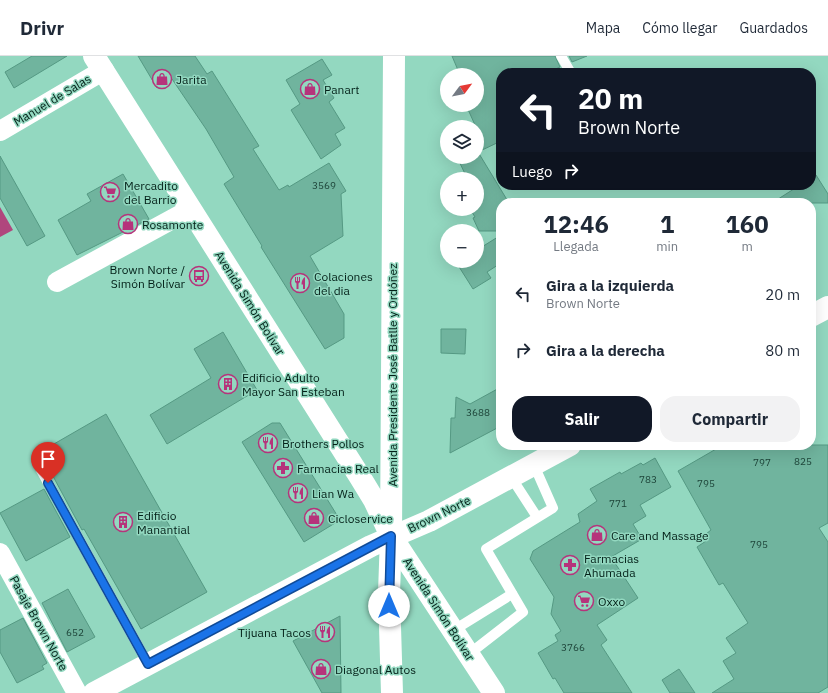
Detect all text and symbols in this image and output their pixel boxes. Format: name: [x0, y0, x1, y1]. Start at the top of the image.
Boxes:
text: Drivr: [20, 16, 64, 40]
text: Mapa: [586, 19, 620, 37]
text: Cómo llegar: [642, 19, 717, 37]
text: Guardados: [739, 19, 808, 37]
shop icon: Jarita: [151, 68, 173, 90]
north arrow: [440, 68, 484, 112]
map controls: [440, 68, 484, 268]
street label: Manuel de Salas: [11, 71, 94, 129]
place label: Jarita: [176, 72, 207, 87]
shop icon: Panart: [299, 78, 321, 100]
text: 20 m: [578, 80, 643, 117]
place label: Panart: [324, 82, 359, 97]
icon: left: [512, 84, 564, 136]
text: Brown Norte: [578, 116, 680, 139]
button: layers: [440, 120, 484, 164]
icon: right: [560, 160, 582, 182]
text: Luego: [512, 162, 552, 181]
button: +: [440, 172, 484, 216]
place label: Mercadito del Barrio: [124, 178, 178, 207]
house number: 3569: [312, 179, 336, 192]
supermarket icon: Mercadito del Barrio: [99, 181, 121, 203]
text: 12:46: [543, 208, 609, 240]
text: 1: [660, 208, 674, 240]
text: 160: [725, 208, 769, 240]
shop icon: Rosamonte: [117, 213, 139, 235]
place label: Rosamonte: [142, 217, 204, 232]
button: −: [440, 224, 484, 268]
text: Llegada: [553, 238, 599, 255]
text: min: [656, 238, 678, 255]
text: m: [741, 238, 753, 255]
street label: Avenida Simón Bolívar: [212, 248, 289, 358]
place label: Brown Norte / Simón Bolívar: [109, 262, 186, 291]
street label: Avenida Presidente José Batlle y Ordóñez: [385, 263, 400, 487]
bus stop icon: Brown Norte / Simón Bolívar: [188, 265, 210, 287]
place label: Colaciones del dia: [314, 269, 373, 298]
restaurant icon: Colaciones del dia: [289, 272, 311, 294]
text: Gira a la izquierda: [546, 276, 674, 295]
icon: left: [512, 283, 534, 305]
text: 20 m: [765, 285, 800, 304]
text: Brown Norte: [546, 295, 620, 312]
icon: right: [512, 339, 534, 361]
text: Gira a la derecha: [546, 341, 665, 360]
text: 80 m: [765, 341, 800, 360]
place label: Edificio Adulto Mayor San Esteban: [242, 370, 345, 399]
building icon: Edificio Adulto Mayor San Esteban: [217, 373, 239, 395]
button: Salir: [512, 396, 652, 442]
button: Compartir: [660, 396, 800, 442]
house number: 3688: [466, 406, 490, 419]
restaurant icon: Brothers Pollos: [257, 432, 279, 454]
place label: Brothers Pollos: [282, 436, 365, 451]
pin: [31, 442, 65, 483]
icon: arrive: [37, 448, 59, 470]
house number: 825: [794, 455, 812, 468]
house number: 797: [753, 456, 771, 469]
pharmacy icon: Farmacias Real: [272, 457, 294, 479]
place label: Farmacias Real: [297, 461, 379, 476]
house number: 783: [639, 473, 657, 486]
house number: 795: [697, 477, 715, 490]
restaurant icon: Lian Wa: [287, 482, 309, 504]
place label: Lian Wa: [312, 486, 355, 501]
street label: Brown Norte: [405, 492, 473, 536]
house number: 771: [609, 497, 627, 510]
shop icon: Cicloservice: [303, 507, 325, 529]
place label: Edificio Manantial: [137, 508, 190, 537]
building icon: Edificio Manantial: [112, 511, 134, 533]
place label: Cicloservice: [328, 511, 393, 526]
shop icon: Care and Massage: [586, 524, 608, 546]
place label: Care and Massage: [611, 528, 709, 543]
house number: 795: [750, 538, 768, 551]
place label: Farmacias Ahumada: [584, 551, 639, 580]
pharmacy icon: Farmacias Ahumada: [559, 554, 581, 576]
street label: Avenida Simón Bolívar: [400, 555, 478, 664]
street label: Pasaje Brown Norte: [7, 573, 72, 673]
position arrow: [368, 585, 410, 627]
supermarket icon: Oxxo: [573, 590, 595, 612]
place label: Oxxo: [598, 594, 626, 609]
restaurant icon: Tijuana Tacos: [314, 621, 336, 643]
place label: Tijuana Tacos: [238, 625, 311, 640]
house number: 652: [66, 626, 84, 639]
house number: 3766: [561, 641, 585, 654]
shop icon: Diagonal Autos: [310, 658, 332, 680]
place label: Diagonal Autos: [335, 662, 416, 677]

